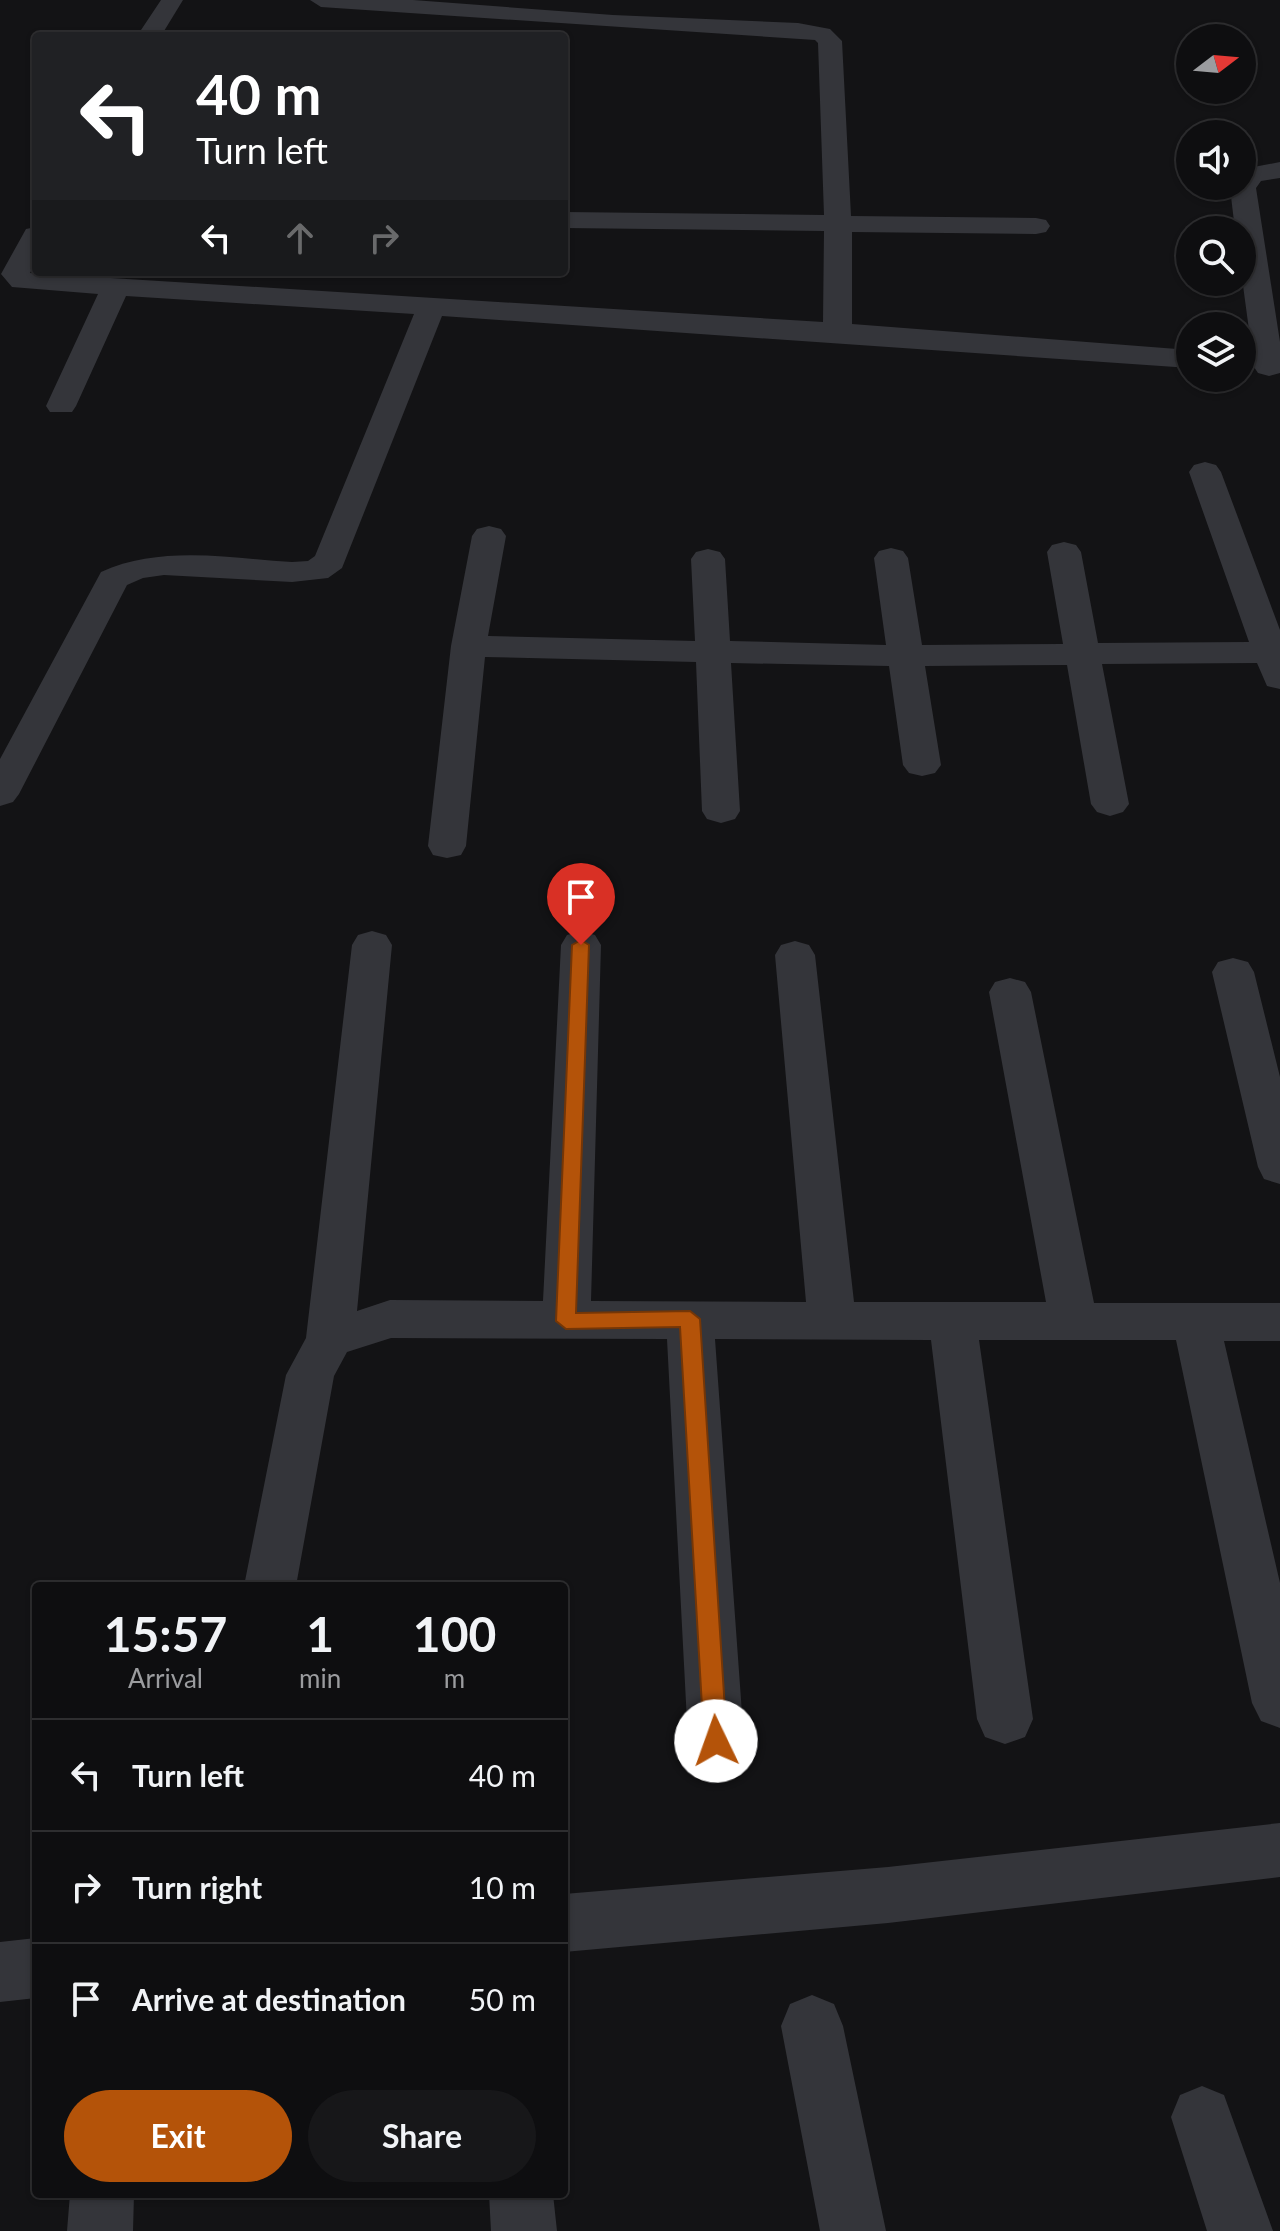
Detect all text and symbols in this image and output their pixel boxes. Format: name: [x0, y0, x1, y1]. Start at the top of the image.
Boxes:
north arrow: [1176, 24, 1256, 104]
map controls: [1176, 24, 1256, 392]
text: 40 m: [196, 60, 321, 127]
icon: left: [64, 64, 168, 168]
button: sound: [1176, 120, 1256, 200]
text: Turn left: [196, 128, 328, 172]
icon: left: [194, 216, 238, 260]
icon: ahead: [278, 216, 322, 260]
icon: right: [362, 216, 406, 260]
button: search: [1176, 216, 1256, 296]
button: layers: [1176, 312, 1256, 392]
pin: [547, 863, 615, 945]
icon: arrive: [559, 875, 603, 919]
text: 15:57: [104, 1605, 227, 1662]
text: 1: [306, 1605, 334, 1662]
text: 100: [413, 1605, 496, 1662]
text: Arrival: [128, 1662, 203, 1694]
text: min: [299, 1662, 341, 1694]
text: m: [444, 1662, 465, 1694]
position arrow: [674, 1699, 758, 1783]
icon: left: [64, 1753, 108, 1797]
text: Turn left: [132, 1757, 244, 1793]
text: 40 m: [469, 1757, 536, 1793]
icon: right: [64, 1865, 108, 1909]
text: Turn right: [132, 1869, 262, 1905]
text: 10 m: [469, 1869, 536, 1905]
icon: arrive: [64, 1977, 108, 2021]
text: Arrive at destination: [132, 1981, 406, 2017]
text: 50 m: [469, 1981, 536, 2017]
button: Exit: [64, 2090, 292, 2182]
button: Share: [308, 2090, 536, 2182]

